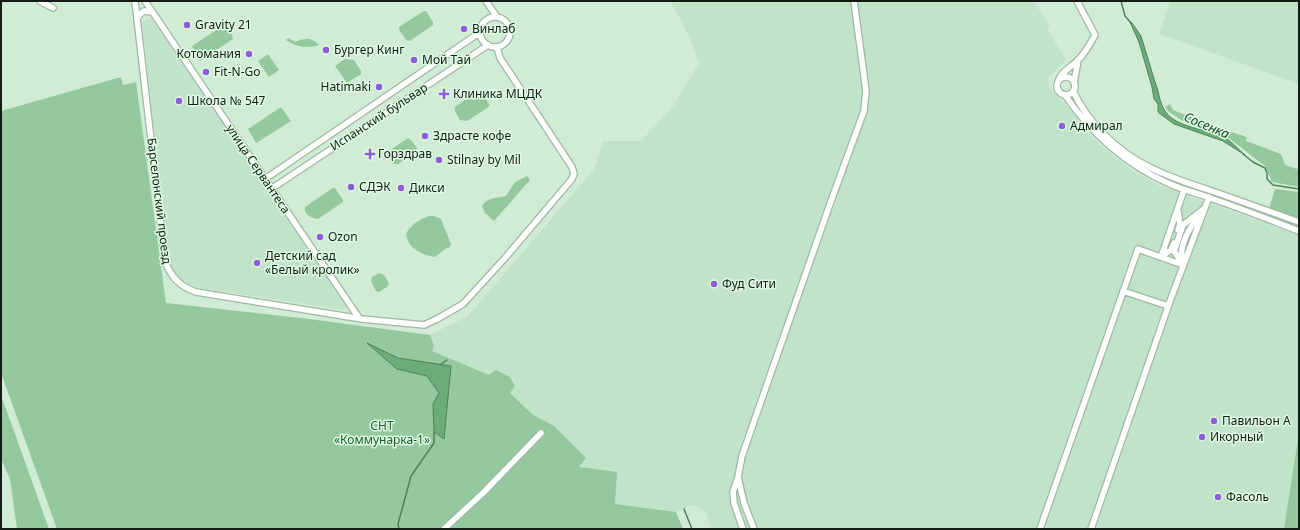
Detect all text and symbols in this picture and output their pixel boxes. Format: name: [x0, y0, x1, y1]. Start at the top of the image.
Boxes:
place label: Gravity 21: [195, 16, 252, 33]
marker: Gravity 21: [182, 20, 192, 30]
place label: Винлаб: [472, 20, 516, 37]
marker: Винлаб: [459, 24, 469, 34]
place label: Бургер Кинг: [334, 41, 404, 58]
place label: Котомания: [177, 45, 241, 62]
marker: Бургер Кинг: [321, 45, 331, 55]
marker: Котомания: [244, 49, 254, 59]
place label: Мой Тай: [422, 51, 471, 68]
marker: Мой Тай: [409, 55, 419, 65]
place label: Fit-N-Go: [214, 63, 261, 80]
marker: Fit-N-Go: [201, 67, 211, 77]
place label: Hatimaki: [320, 78, 371, 95]
street label: Испанский бульвар: [327, 79, 431, 155]
marker: Hatimaki: [374, 82, 384, 92]
place label: Клиника МЦДК: [453, 85, 543, 102]
marker: Клиника МЦДК: [438, 88, 450, 100]
place label: Школа № 547: [187, 92, 266, 109]
marker: Школа № 547: [174, 96, 184, 106]
water label: Сосенка: [1181, 107, 1233, 143]
place label: Адмирал: [1070, 117, 1123, 134]
street label: улица Сервантеса: [222, 121, 295, 217]
marker: Адмирал: [1057, 121, 1067, 131]
place label: Здрасте кофе: [433, 127, 511, 144]
marker: Здрасте кофе: [420, 131, 430, 141]
street label: Барселонский проезд: [143, 137, 176, 266]
place label: Горздрав: [378, 145, 432, 162]
marker: Горздрав: [365, 149, 375, 159]
place label: Stilnay by Mil: [447, 151, 521, 168]
marker: Stilnay by Mil: [434, 155, 444, 165]
place label: СДЭК: [359, 178, 391, 195]
place label: Дикси: [409, 179, 445, 196]
marker: СДЭК: [346, 182, 356, 192]
marker: Дикси: [396, 183, 406, 193]
place label: Ozon: [328, 228, 358, 245]
marker: Ozon: [315, 232, 325, 242]
place label: Детский сад «Белый кролик»: [265, 247, 360, 278]
marker: Детский сад «Белый кролик»: [252, 258, 262, 268]
place label: Фуд Сити: [722, 275, 776, 292]
marker: Фуд Сити: [709, 279, 719, 289]
place label: Павильон А: [1222, 412, 1291, 429]
marker: Павильон А: [1209, 416, 1219, 426]
park label: СНТ «Коммунарка-1»: [334, 417, 430, 448]
place label: Икорный: [1210, 428, 1264, 445]
marker: Икорный: [1197, 432, 1207, 442]
place label: Фасоль: [1226, 488, 1269, 505]
marker: Фасоль: [1213, 492, 1223, 502]

